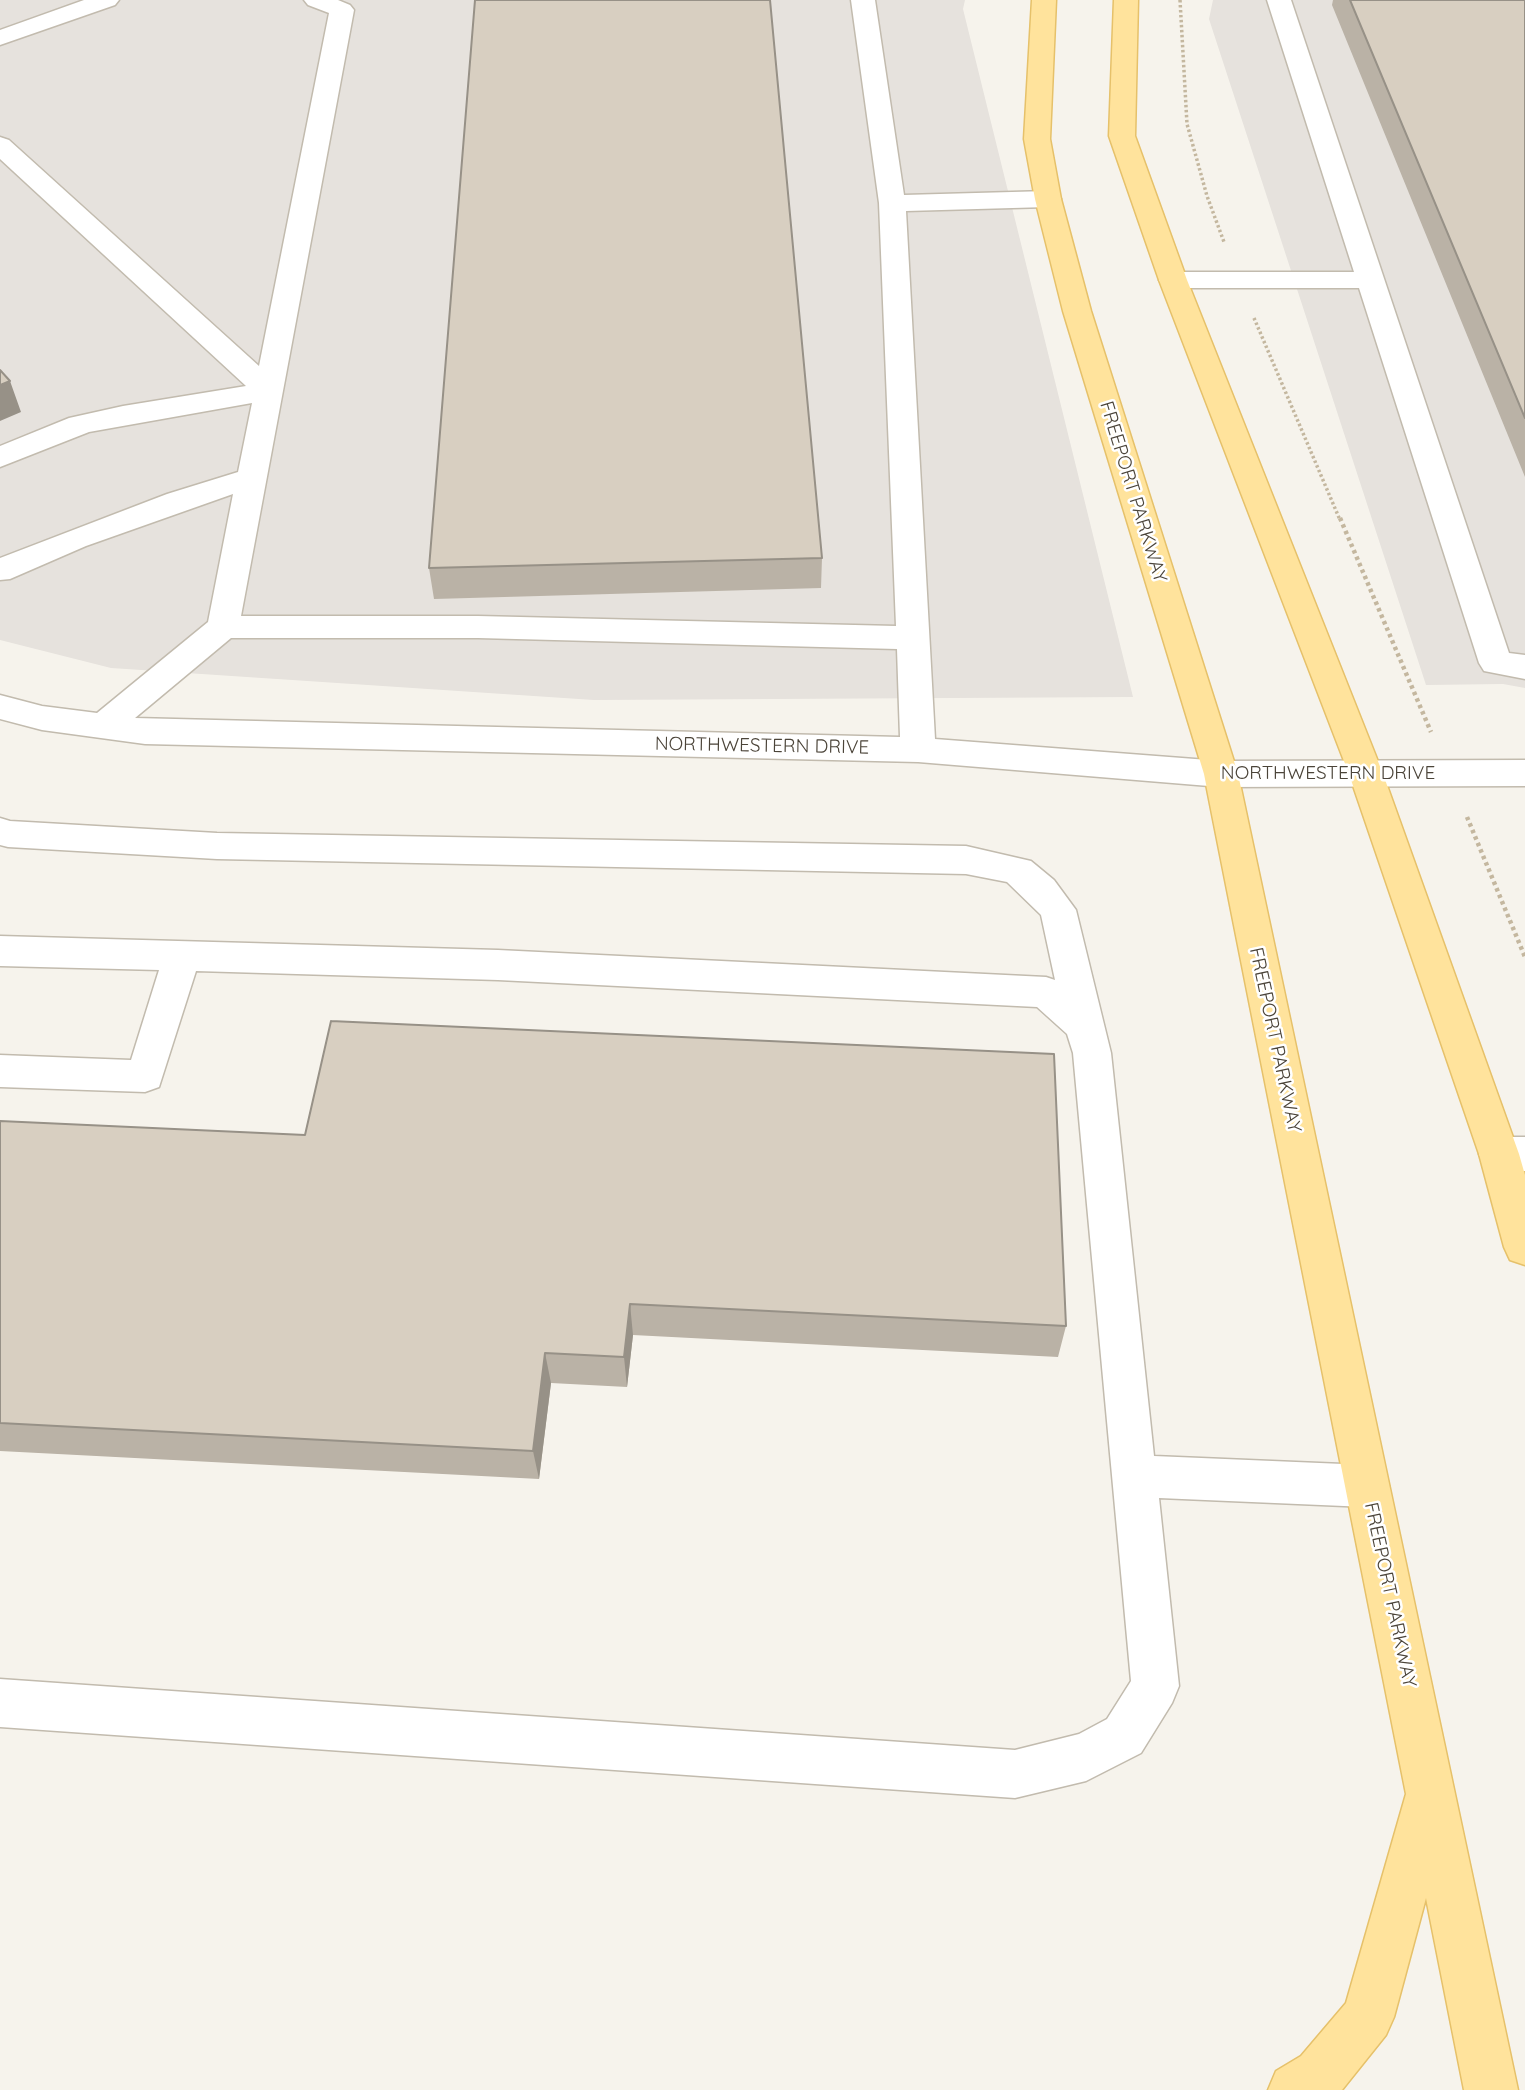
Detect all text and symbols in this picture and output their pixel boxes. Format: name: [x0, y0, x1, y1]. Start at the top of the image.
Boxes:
street label: FREEPORT PARKWAY: [1095, 399, 1171, 585]
street label: NORTHWESTERN DRIVE: [655, 733, 869, 759]
street label: NORTHWESTERN DRIVE: [1221, 762, 1435, 784]
street label: FREEPORT PARKWAY: [1244, 945, 1306, 1135]
street label: FREEPORT PARKWAY: [1359, 1500, 1421, 1690]

